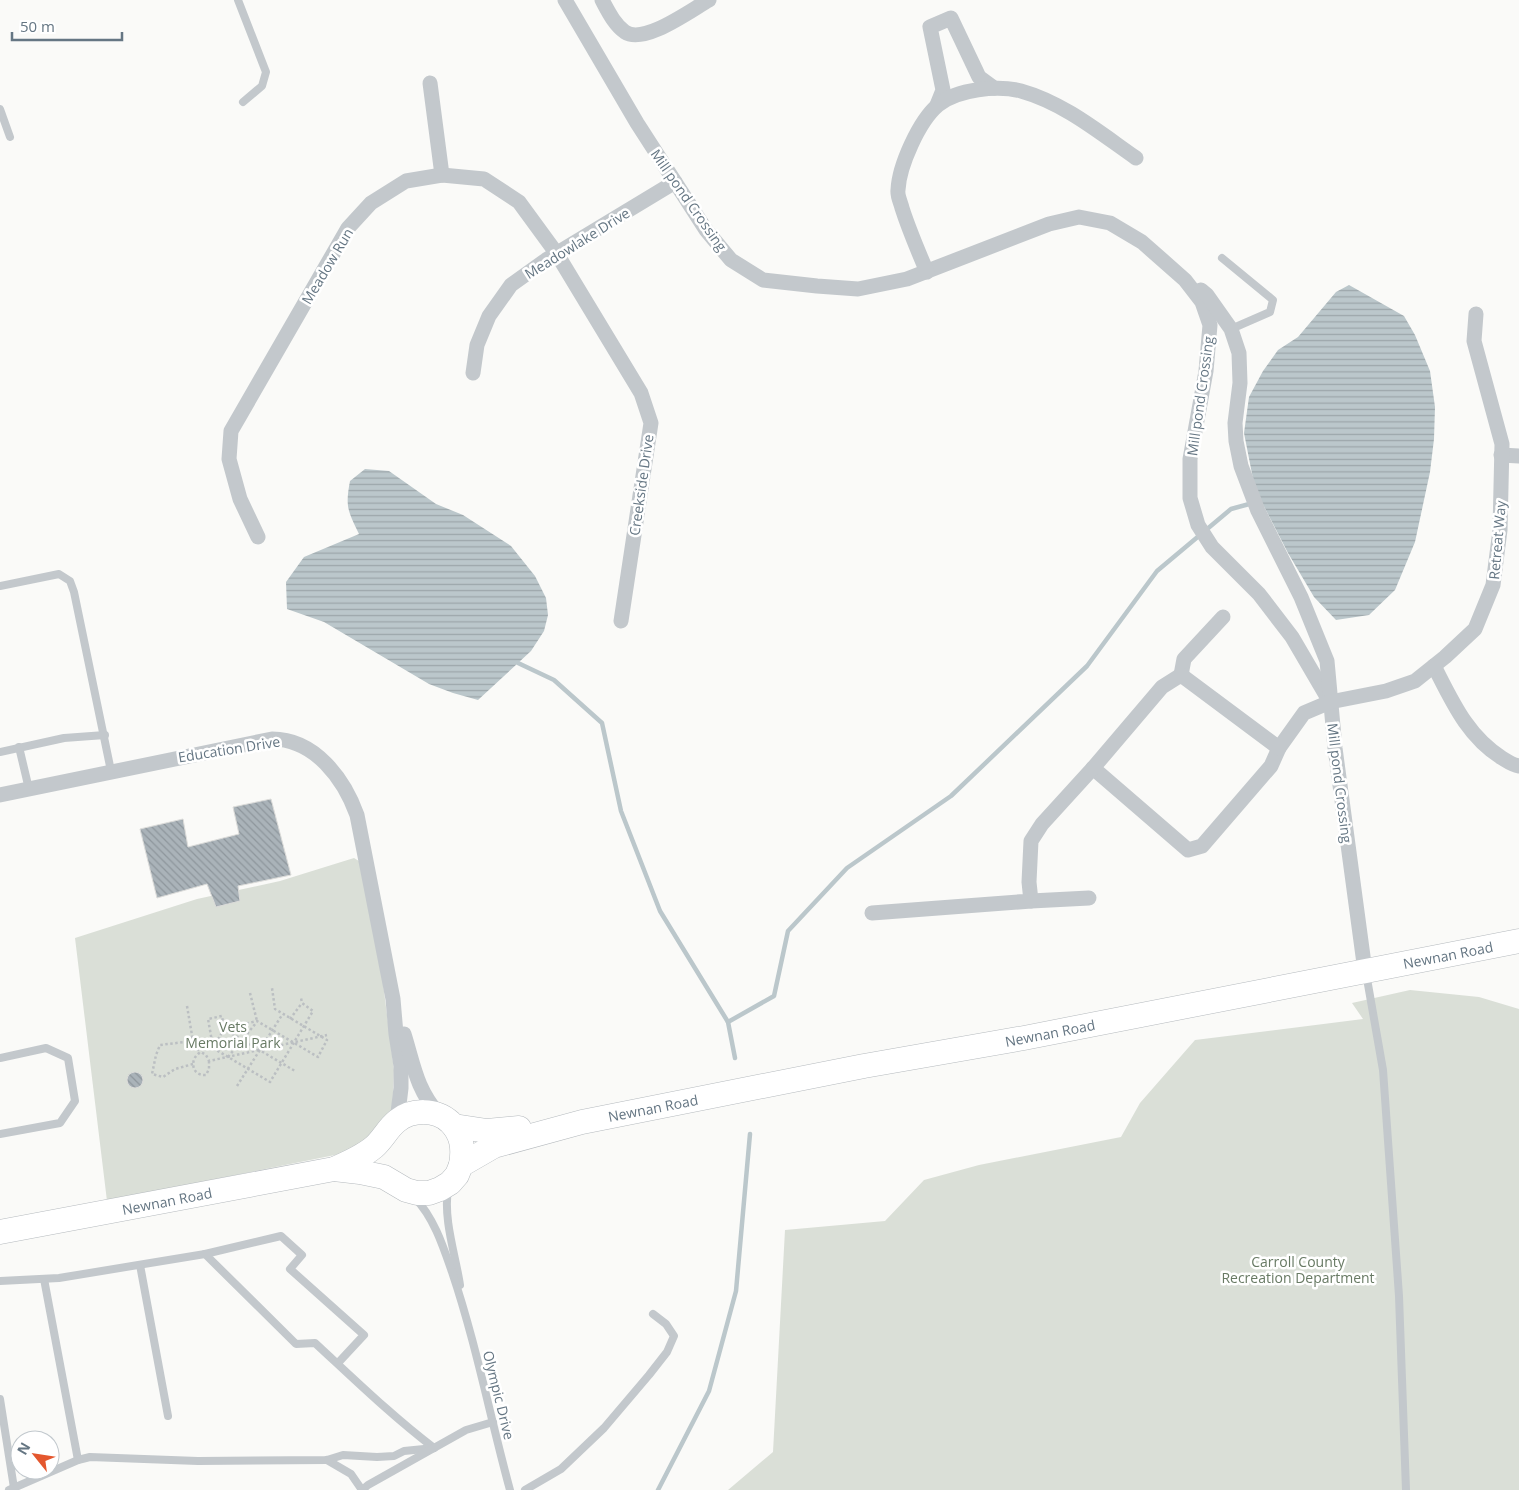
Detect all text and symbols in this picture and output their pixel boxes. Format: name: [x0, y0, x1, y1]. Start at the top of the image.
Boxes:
scale bar: [12, 10, 122, 42]
text: 50 m: [20, 16, 55, 36]
street label: Mill pond Crossing: [647, 145, 732, 255]
street label: Meadowlake Drive: [521, 203, 633, 283]
street label: Meadow Run: [297, 224, 357, 308]
street label: Mill pond Crossing: [1182, 335, 1218, 457]
street label: Creekside Drive: [624, 433, 658, 537]
street label: Retreat Way: [1484, 499, 1510, 580]
street label: Mill pond Crossing: [1323, 722, 1357, 844]
street label: Education Drive: [177, 732, 281, 766]
street label: Newnan Road: [1401, 937, 1495, 973]
street label: Newnan Road: [1003, 1015, 1097, 1051]
park label: Vets Memorial Park: [185, 1017, 281, 1052]
street label: Newnan Road: [606, 1090, 700, 1126]
street label: Newnan Road: [120, 1183, 214, 1219]
park label: Carroll County Recreation Department: [1221, 1252, 1375, 1287]
street label: Olympic Drive: [479, 1349, 519, 1442]
north arrow: [10, 1430, 60, 1480]
text: N: [12, 1439, 34, 1458]

